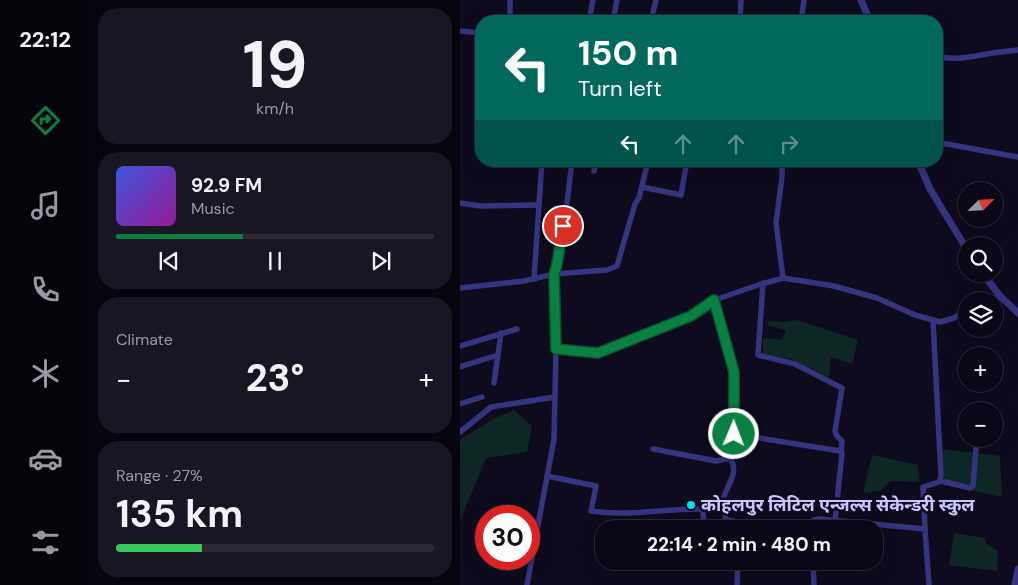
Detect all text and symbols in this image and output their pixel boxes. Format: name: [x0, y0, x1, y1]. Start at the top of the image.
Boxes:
text: 19: [243, 23, 307, 107]
text: 22:12: [19, 25, 71, 54]
text: 150 m: [578, 30, 678, 76]
icon: left: [495, 35, 560, 100]
text: Turn left: [578, 74, 662, 103]
text: km/h: [256, 98, 294, 119]
icon: directions: [28, 103, 63, 138]
icon: left: [616, 130, 644, 158]
icon: ahead: [669, 130, 697, 158]
icon: ahead: [722, 130, 750, 158]
icon: right: [775, 130, 803, 158]
text: 92.9 FM: [191, 173, 262, 198]
north arrow: [958, 182, 1002, 228]
map controls: [958, 182, 1003, 447]
icon: music: [28, 188, 63, 223]
text: Music: [191, 198, 235, 219]
pin: [542, 205, 584, 247]
icon: arrive: [549, 212, 577, 240]
button: search: [958, 237, 1003, 282]
icon: previous: [155, 247, 183, 275]
icon: pause: [261, 247, 289, 275]
icon: next: [367, 247, 395, 275]
icon: phone: [28, 272, 63, 307]
button: layers: [958, 292, 1003, 337]
text: Climate: [116, 329, 173, 350]
button: +: [958, 347, 1003, 392]
text: 23°: [246, 353, 304, 403]
icon: climate: [28, 356, 63, 391]
text: −: [116, 361, 131, 398]
text: +: [419, 361, 434, 398]
button: −: [958, 402, 1003, 447]
position arrow: [707, 407, 759, 459]
icon: car: [28, 441, 63, 476]
text: Range · 27%: [116, 465, 203, 486]
text: 135 km: [116, 489, 243, 539]
place label: कोहलपुर लिटिल एन्जल्स सेकेन्डरी स्कुल: [701, 493, 975, 517]
marker: कोहलपुर लिटिल एन्जल्स सेकेन्डरी स्कुल: [685, 499, 697, 511]
speed limit sign: 30: [475, 505, 540, 570]
icon: filters: [28, 525, 63, 560]
text: 22:14 · 2 min · 480 m: [647, 532, 831, 557]

